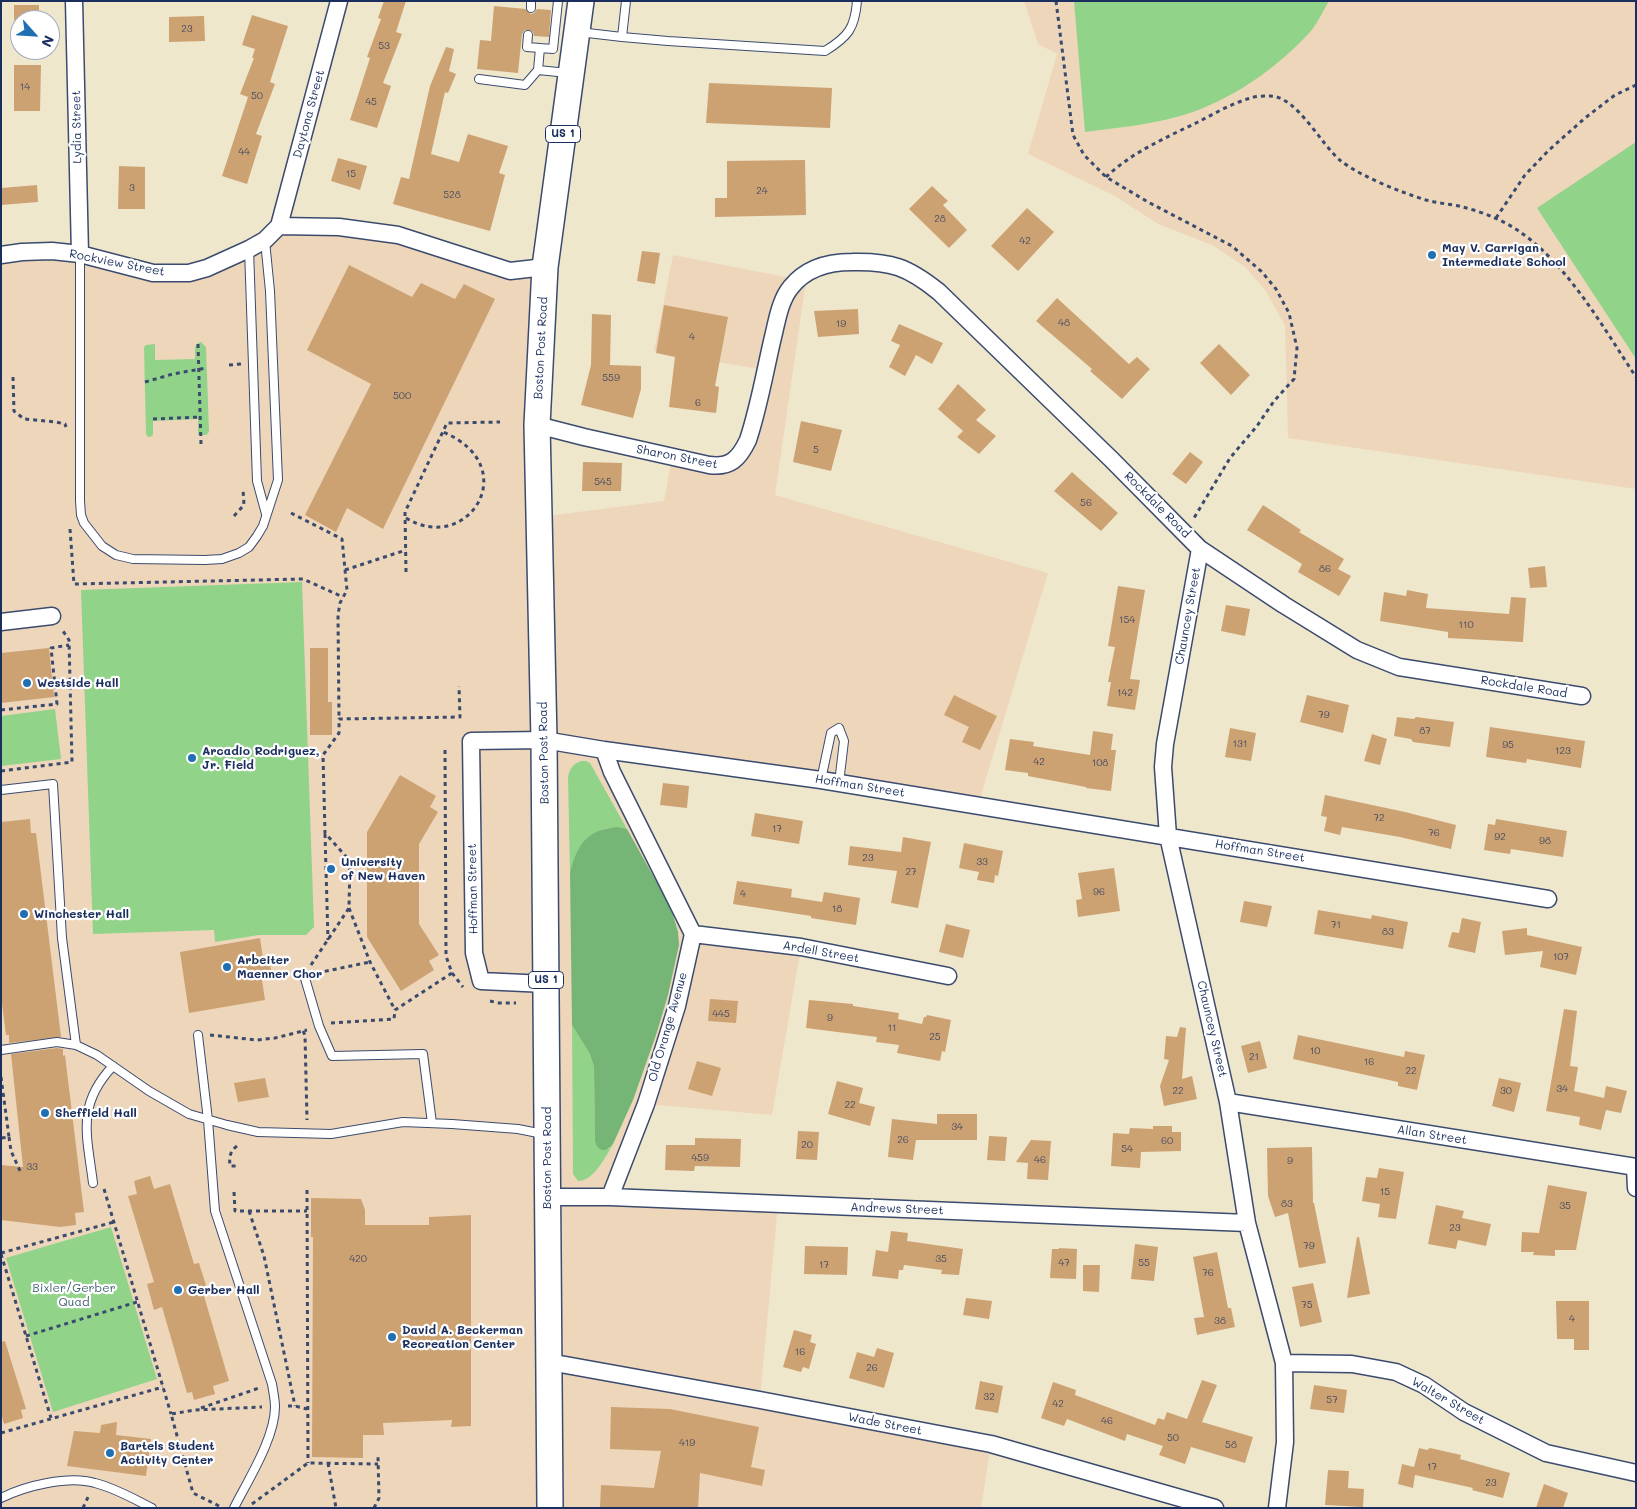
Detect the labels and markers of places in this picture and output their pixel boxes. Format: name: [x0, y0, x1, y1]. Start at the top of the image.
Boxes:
place label: May V. Carrigan Intermediate School: [1442, 241, 1566, 269]
marker: May V. Carrigan Intermediate School: [1426, 249, 1438, 261]
place label: Westside Hall: [37, 676, 118, 690]
marker: Westside Hall: [21, 677, 33, 689]
place label: Arcadio Rodriguez, Jr. Field: [202, 744, 320, 772]
marker: Arcadio Rodriguez, Jr. Field: [186, 752, 198, 764]
place label: University of New Haven: [341, 855, 425, 883]
marker: University of New Haven: [325, 863, 337, 875]
place label: Winchester Hall: [34, 907, 129, 921]
marker: Winchester Hall: [18, 908, 30, 920]
place label: Arbeiter Maenner Chor: [237, 953, 322, 981]
marker: Arbeiter Maenner Chor: [221, 961, 233, 973]
place label: Sheffield Hall: [55, 1106, 137, 1120]
marker: Sheffield Hall: [39, 1107, 51, 1119]
place label: Gerber Hall: [188, 1283, 260, 1297]
marker: Gerber Hall: [172, 1284, 184, 1296]
place label: David A. Beckerman Recreation Center: [402, 1323, 523, 1351]
marker: David A. Beckerman Recreation Center: [386, 1331, 398, 1343]
place label: Bartels Student Activity Center: [120, 1439, 214, 1467]
marker: Bartels Student Activity Center: [104, 1447, 116, 1459]

